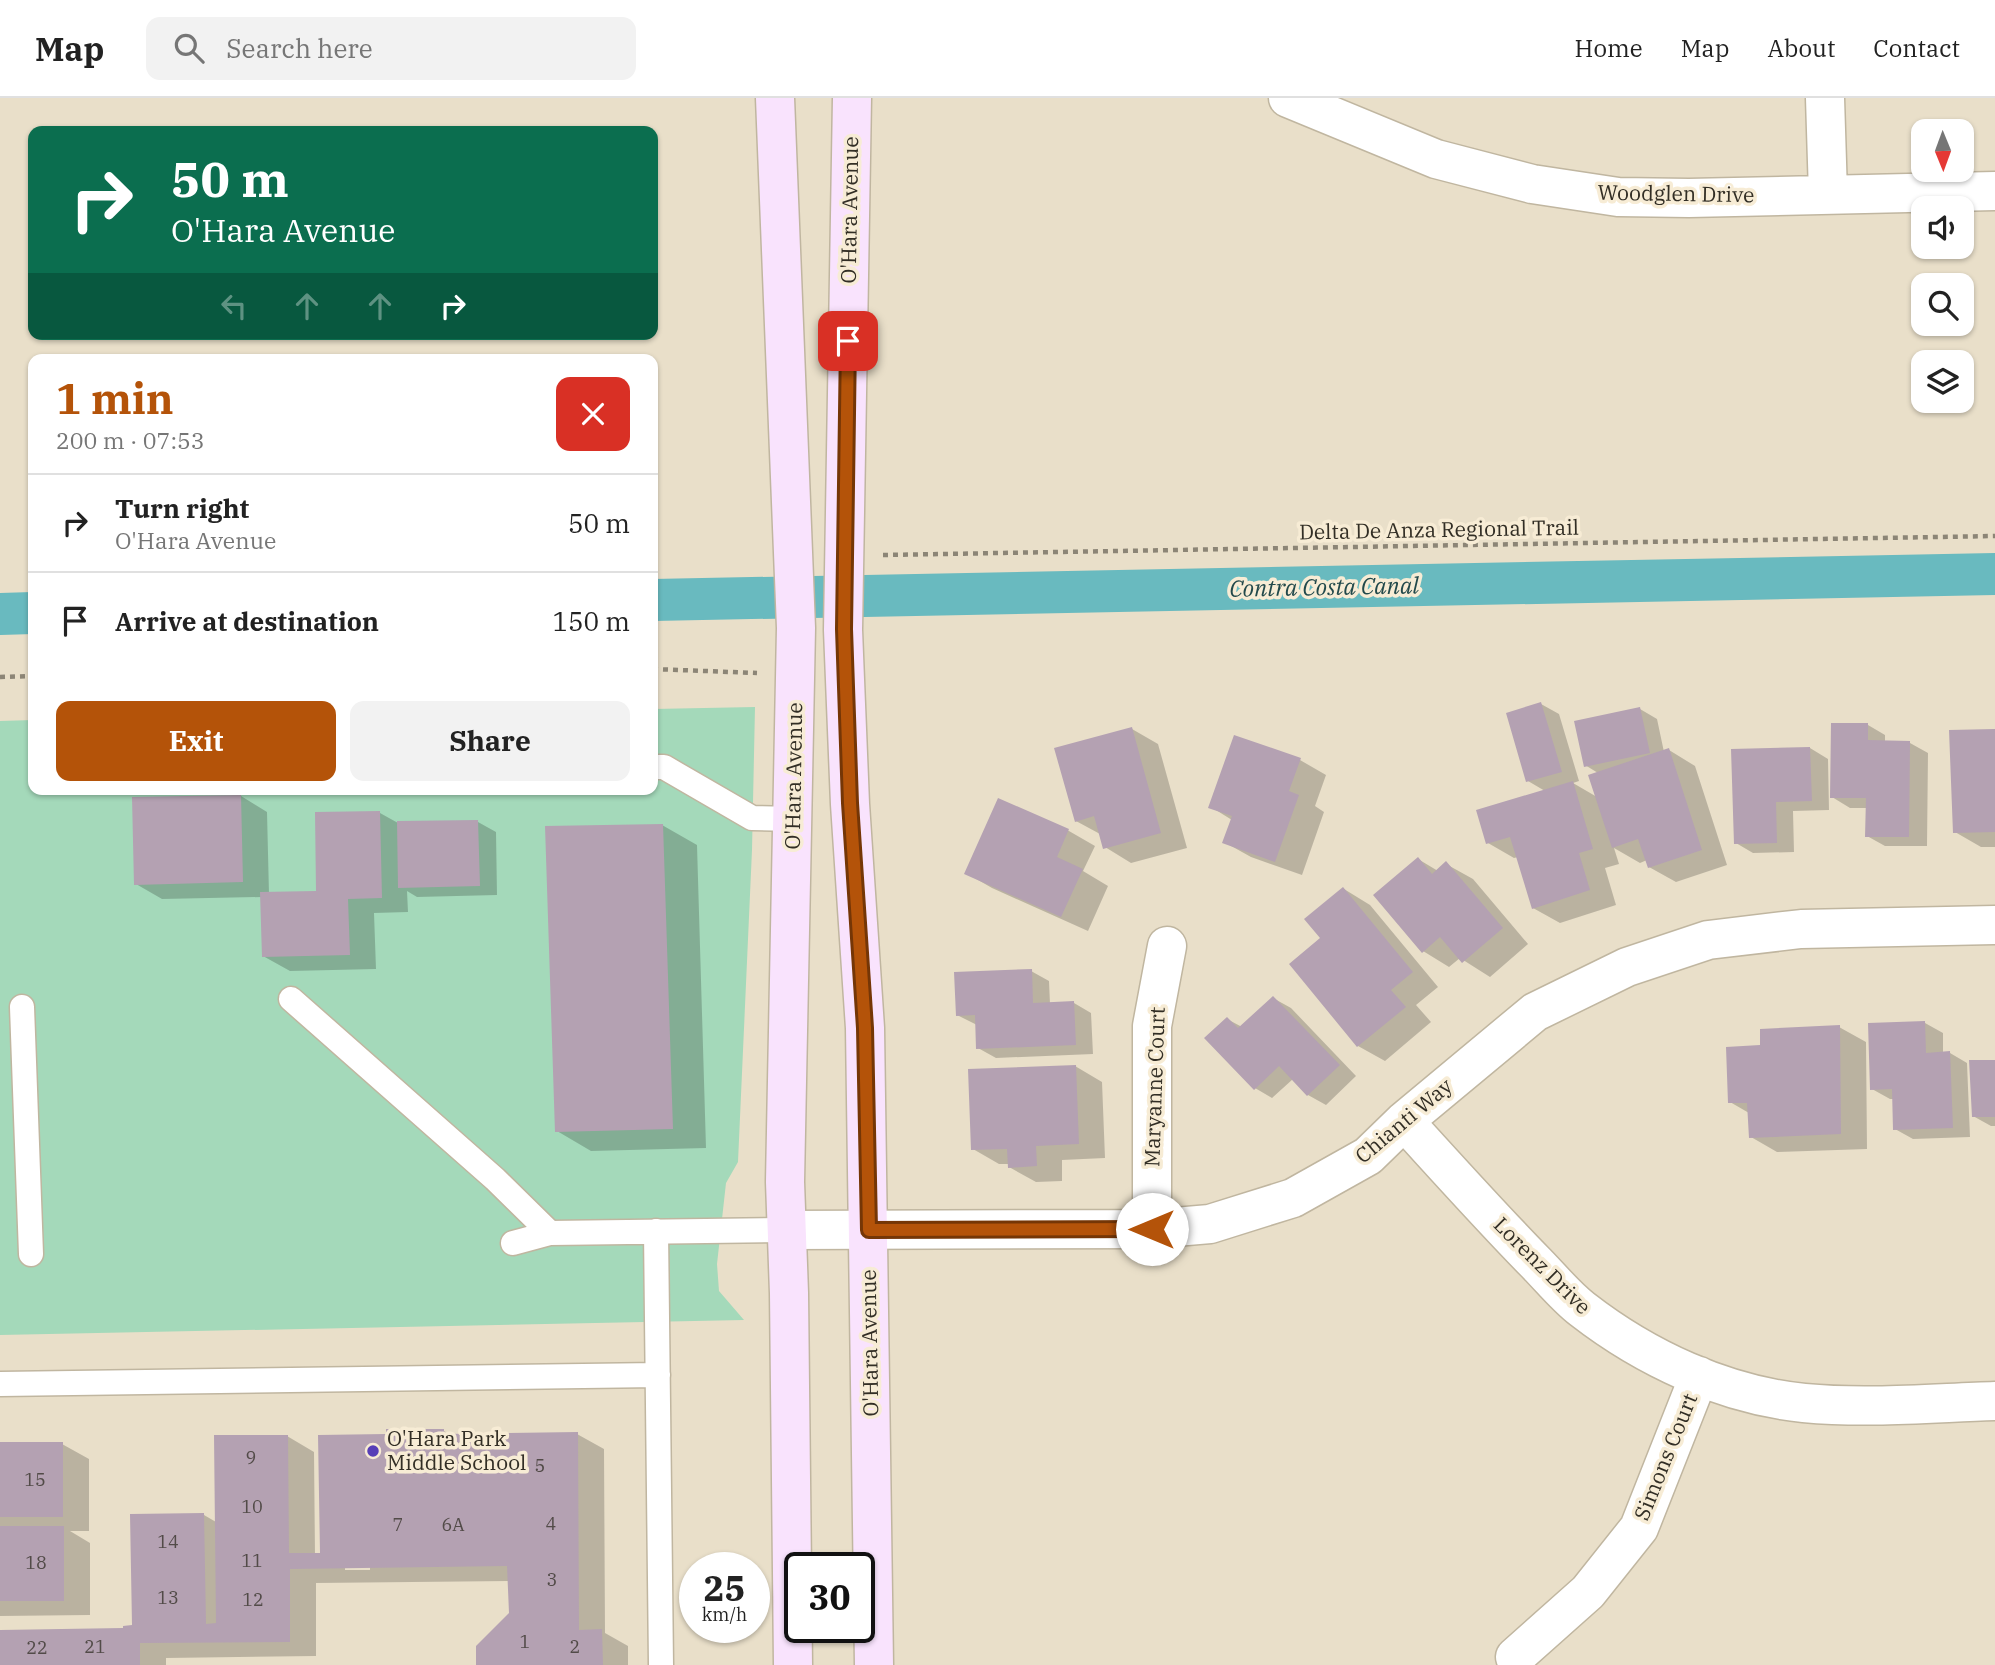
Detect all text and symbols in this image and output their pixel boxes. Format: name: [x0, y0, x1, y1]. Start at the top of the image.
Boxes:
search box: [146, 17, 636, 80]
text: Map: [35, 27, 104, 70]
icon: search: [170, 29, 208, 67]
text: Search here: [226, 31, 373, 65]
text: Home: [1575, 32, 1643, 64]
text: Map: [1681, 32, 1729, 64]
text: About: [1767, 32, 1835, 64]
text: Contact: [1873, 32, 1960, 64]
north arrow: [1911, 119, 1974, 182]
map controls: [1911, 119, 1974, 413]
street label: O'Hara Avenue: [834, 136, 864, 284]
text: 50 m: [171, 147, 289, 210]
icon: right: [56, 154, 147, 245]
street label: Woodglen Drive: [1598, 178, 1755, 208]
button: sound: [1911, 196, 1974, 259]
text: O'Hara Avenue: [171, 209, 396, 251]
button: search: [1911, 273, 1974, 336]
icon: left: [215, 287, 253, 325]
icon: ahead: [288, 287, 326, 325]
icon: ahead: [361, 287, 399, 325]
icon: right: [434, 287, 472, 325]
pin: [818, 311, 878, 371]
icon: arrive: [829, 322, 867, 360]
button: layers: [1911, 350, 1974, 413]
text: 1 min: [56, 371, 174, 426]
button: close: [556, 377, 630, 451]
text: 200 m · 07:53: [56, 425, 205, 455]
text: Turn right: [115, 491, 249, 525]
icon: right: [56, 504, 94, 542]
text: 50 m: [568, 506, 630, 540]
street label: Delta De Anza Regional Trail: [1299, 513, 1579, 545]
text: O'Hara Avenue: [115, 525, 276, 555]
water label: Contra Costa Canal: [1229, 569, 1419, 603]
icon: arrive: [56, 602, 94, 640]
text: Arrive at destination: [115, 604, 379, 638]
text: 150 m: [552, 604, 630, 638]
button: Exit: [56, 701, 336, 781]
button: Share: [350, 701, 630, 781]
street label: O'Hara Avenue: [778, 702, 808, 850]
street label: Maryanne Court: [1137, 1006, 1171, 1168]
street label: Chianti Way: [1349, 1071, 1458, 1169]
position arrow: [1115, 1192, 1189, 1266]
street label: Lorenz Drive: [1488, 1211, 1597, 1320]
street label: O'Hara Avenue: [854, 1269, 884, 1417]
street label: Simons Court: [1627, 1389, 1703, 1524]
place label: O'Hara Park Middle School: [387, 1424, 526, 1476]
marker: O'Hara Park Middle School: [365, 1443, 381, 1459]
house number: 9: [246, 1446, 256, 1469]
house number: 5: [535, 1454, 545, 1477]
house number: 15: [24, 1468, 46, 1491]
house number: 10: [241, 1495, 263, 1518]
house number: 4: [546, 1512, 556, 1535]
house number: 7: [393, 1513, 403, 1536]
house number: 6A: [441, 1513, 465, 1536]
house number: 14: [157, 1530, 179, 1553]
house number: 11: [241, 1549, 263, 1572]
house number: 18: [25, 1551, 47, 1574]
speed limit sign: 30: [784, 1552, 875, 1643]
text: 25: [703, 1565, 746, 1611]
house number: 3: [547, 1568, 557, 1591]
house number: 13: [157, 1586, 179, 1609]
house number: 12: [242, 1588, 264, 1611]
text: km/h: [702, 1603, 747, 1626]
house number: 1: [520, 1630, 530, 1653]
house number: 21: [84, 1635, 106, 1658]
house number: 2: [570, 1635, 580, 1658]
house number: 22: [26, 1636, 48, 1659]

